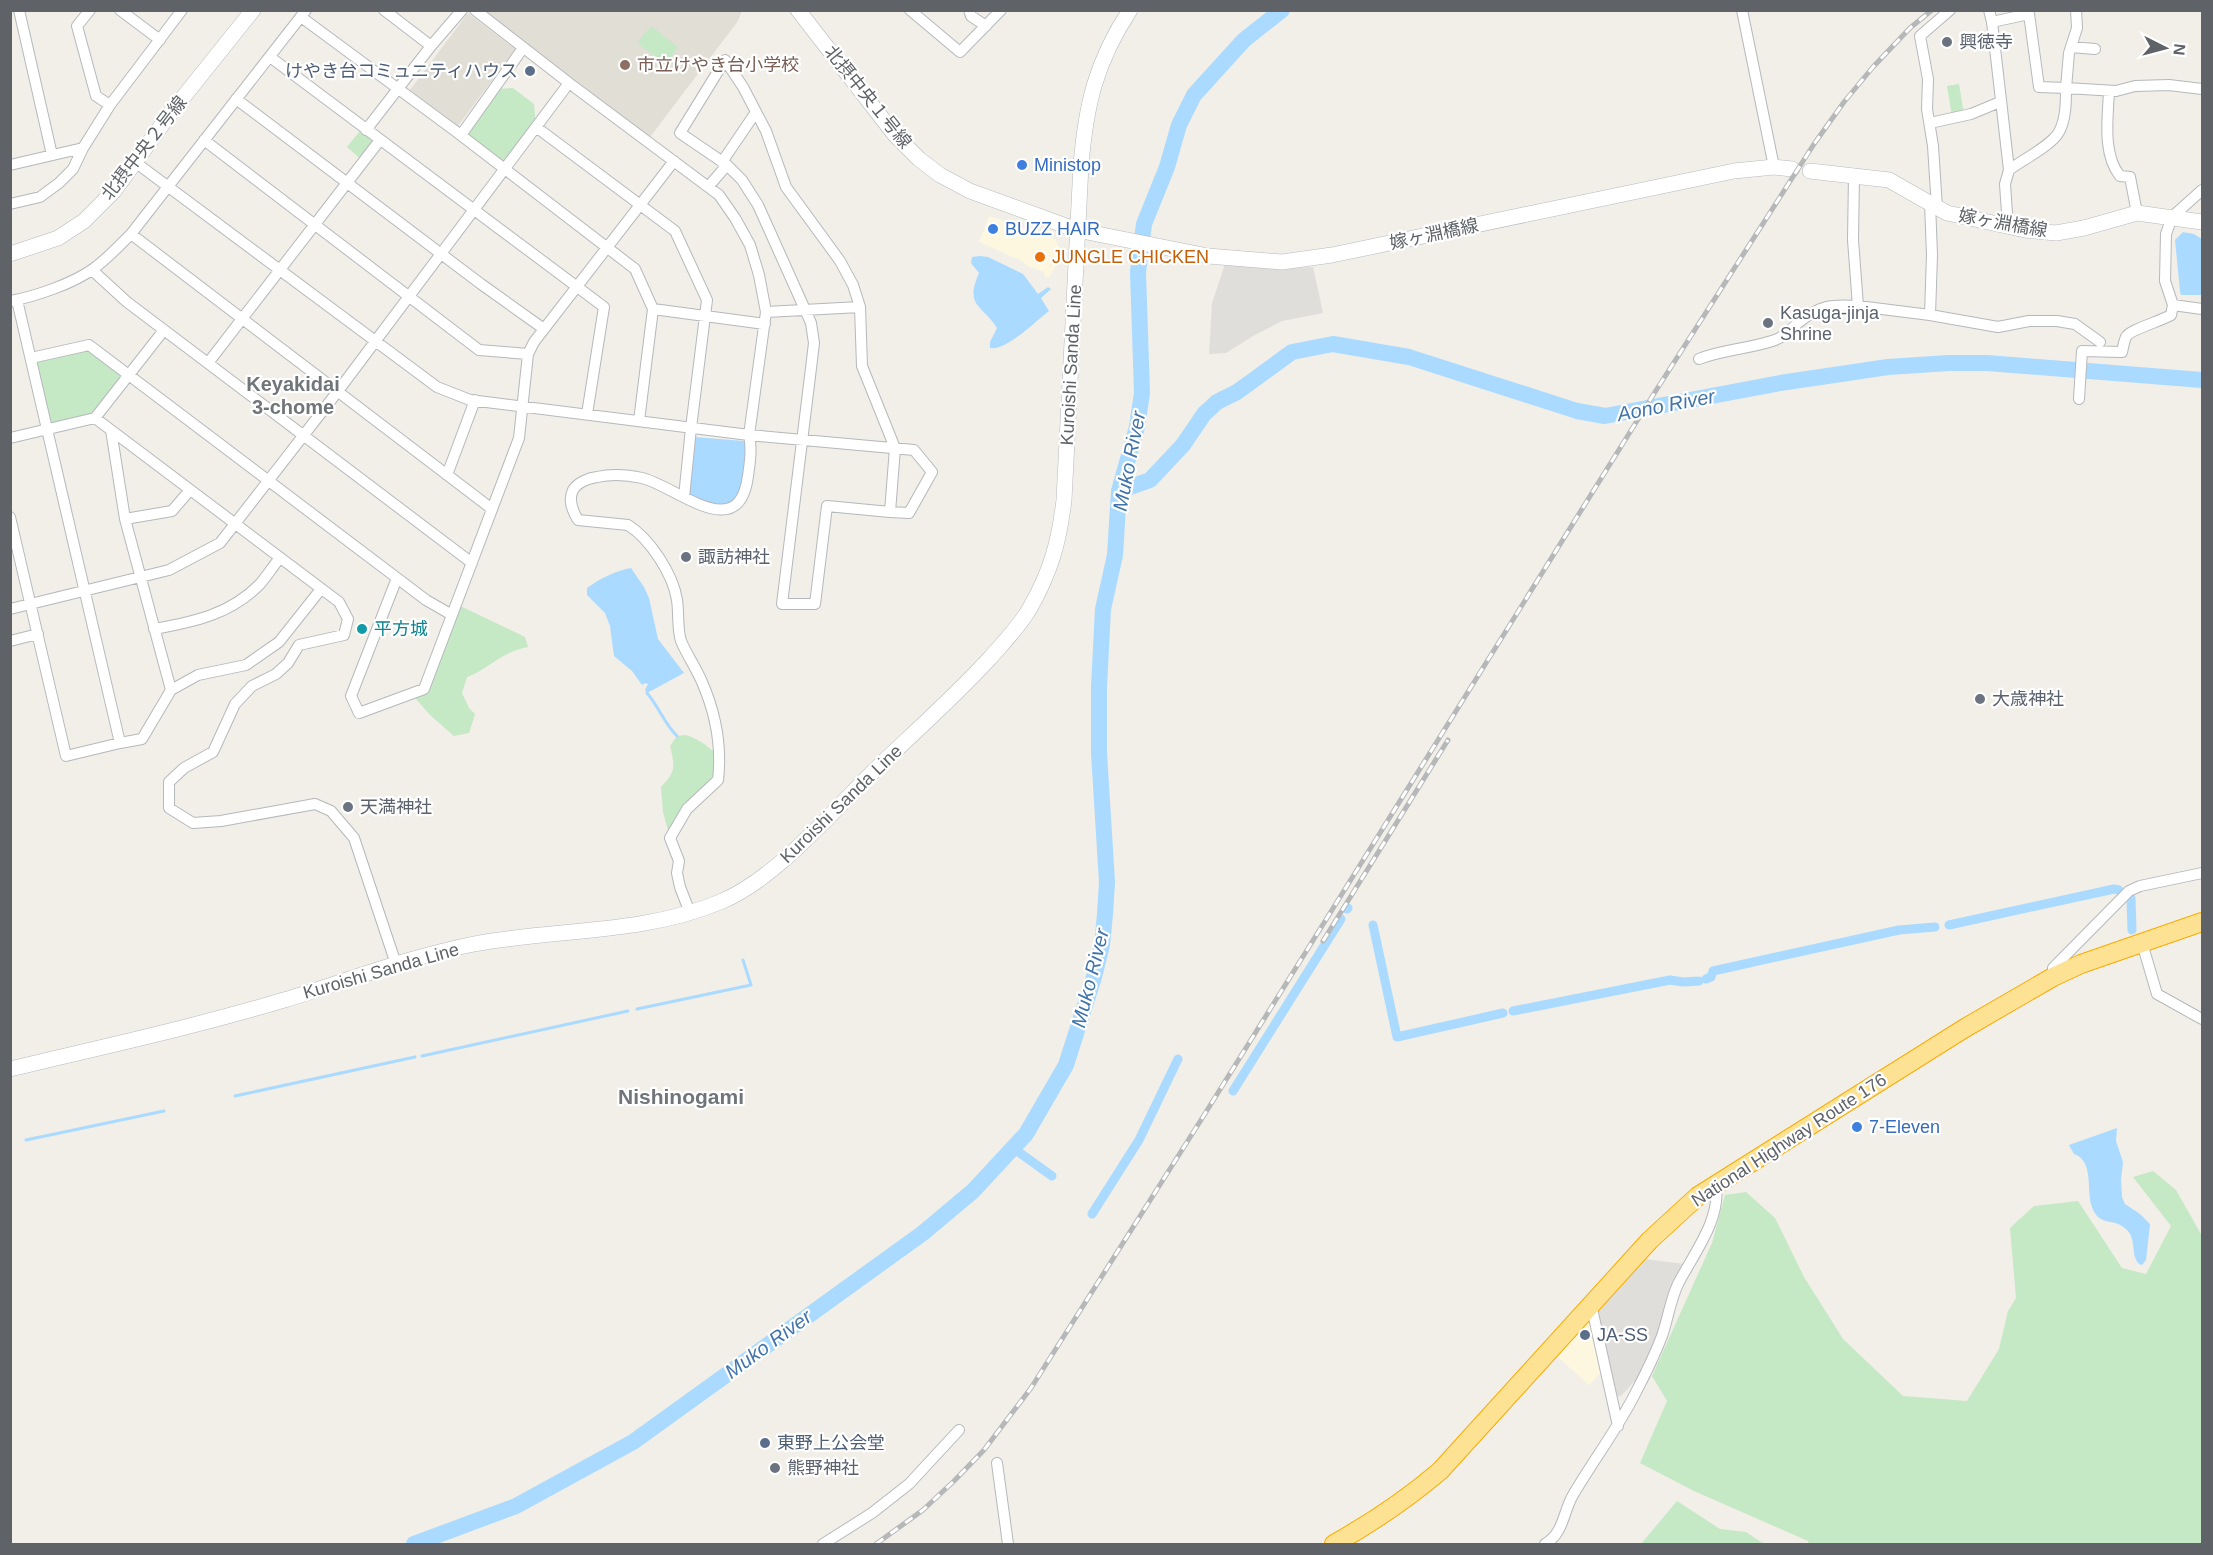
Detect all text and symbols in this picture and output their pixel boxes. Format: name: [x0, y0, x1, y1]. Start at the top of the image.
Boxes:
north arrow: [2135, 18, 2195, 78]
place label: 興徳寺: [1959, 32, 2013, 52]
marker: 興徳寺: [1940, 35, 1954, 49]
street label: 北摂中央１号線: [821, 42, 915, 152]
text: N: [2170, 43, 2188, 56]
place label: 市立けやき台小学校: [637, 55, 799, 75]
marker: 市立けやき台小学校: [618, 58, 632, 72]
place label: けやき台コミュニティハウス: [285, 61, 518, 81]
marker: けやき台コミュニティハウス: [523, 64, 537, 78]
street label: 北摂中央２号線: [97, 92, 191, 204]
place label: Ministop: [1034, 155, 1101, 175]
marker: Ministop: [1015, 158, 1029, 172]
street label: 嫁ヶ淵橋線: [1957, 205, 2049, 241]
street label: 嫁ヶ淵橋線: [1388, 215, 1480, 253]
place label: BUZZ HAIR: [1005, 219, 1100, 239]
marker: BUZZ HAIR: [986, 222, 1000, 236]
place label: JUNGLE CHICKEN: [1052, 247, 1209, 267]
marker: JUNGLE CHICKEN: [1033, 250, 1047, 264]
street label: Kuroishi Sanda Line: [1057, 284, 1085, 446]
place label: Kasuga-jinja Shrine: [1780, 303, 1880, 344]
marker: Kasuga-jinja Shrine: [1761, 316, 1775, 330]
district label: Keyakidai 3-chome: [246, 373, 340, 418]
water label: Aono River: [1614, 385, 1718, 425]
water label: Muko River: [1109, 408, 1150, 513]
place label: 諏訪神社: [698, 547, 770, 567]
marker: 諏訪神社: [679, 550, 693, 564]
place label: 平方城: [374, 619, 428, 639]
marker: 平方城: [355, 622, 369, 636]
place label: 大歳神社: [1992, 689, 2064, 709]
marker: 大歳神社: [1973, 692, 1987, 706]
street label: Kuroishi Sanda Line: [776, 741, 906, 867]
place label: 天満神社: [360, 797, 432, 817]
marker: 天満神社: [341, 800, 355, 814]
water label: Muko River: [1067, 925, 1113, 1030]
street label: Kuroishi Sanda Line: [301, 939, 461, 1003]
street label: National Highway Route 176: [1688, 1069, 1890, 1211]
district label: Nishinogami: [618, 1085, 744, 1108]
place label: 7-Eleven: [1869, 1117, 1940, 1137]
marker: 7-Eleven: [1850, 1120, 1864, 1134]
water label: Muko River: [721, 1305, 816, 1383]
place label: JA-SS: [1597, 1325, 1648, 1345]
marker: JA-SS: [1578, 1328, 1592, 1342]
place label: 東野上公会堂: [777, 1433, 885, 1453]
marker: 東野上公会堂: [758, 1436, 772, 1450]
place label: 熊野神社: [787, 1458, 859, 1478]
marker: 熊野神社: [768, 1461, 782, 1475]

